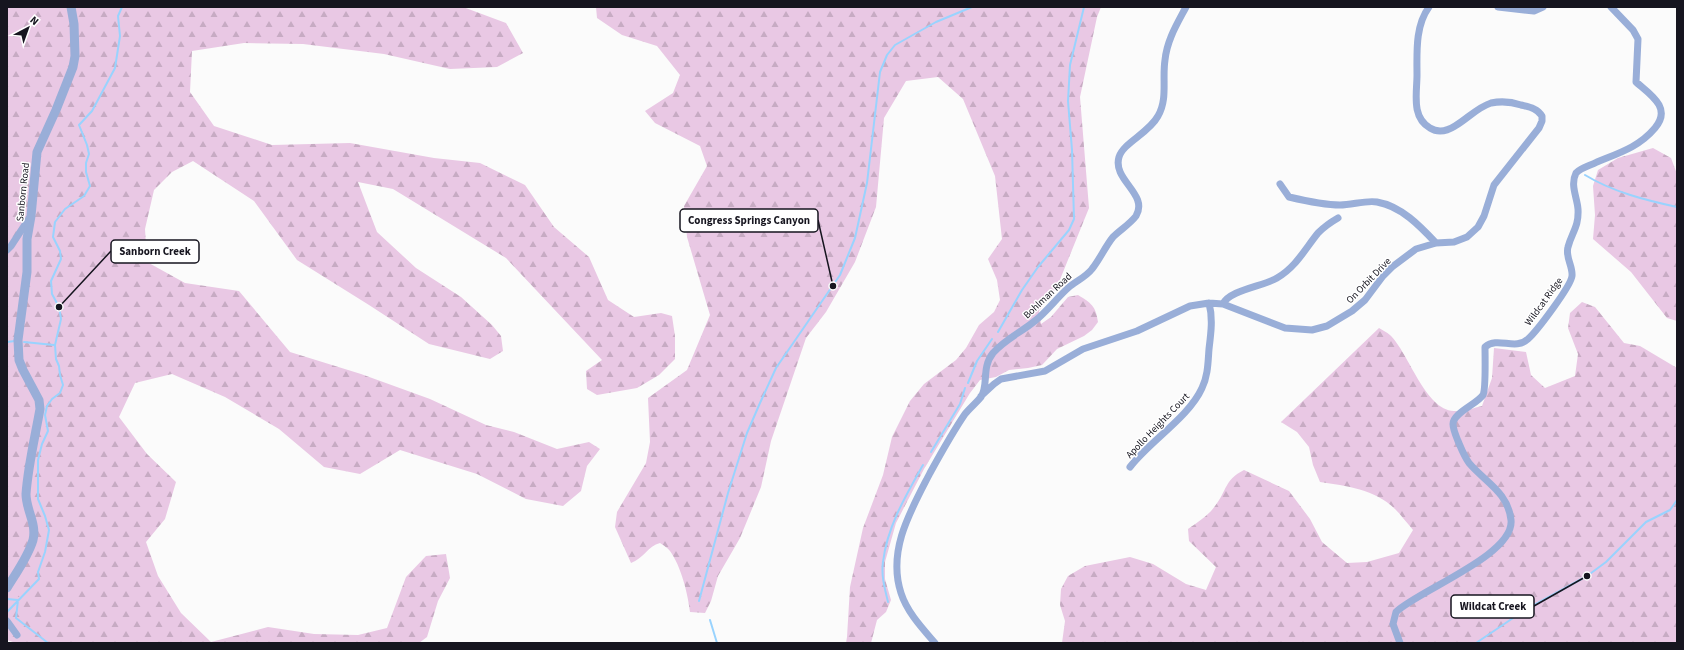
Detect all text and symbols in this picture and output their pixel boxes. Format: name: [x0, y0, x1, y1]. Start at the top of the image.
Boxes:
north arrow: [8, 8, 48, 48]
text: N: [27, 13, 42, 29]
street label: Sanborn Road: [13, 162, 33, 222]
callout: Congress Springs Canyon: [680, 209, 818, 232]
text: Congress Springs Canyon: [688, 213, 810, 228]
callout: Sanborn Creek: [111, 240, 199, 263]
text: Sanborn Creek: [119, 244, 191, 259]
street label: On Orbit Drive: [1343, 254, 1394, 307]
street label: Bohlman Road: [1020, 270, 1075, 322]
street label: Wildcat Ridge: [1521, 274, 1566, 329]
street label: Apollo Heights Court: [1123, 389, 1193, 462]
callout: Wildcat Creek: [1451, 595, 1534, 618]
text: Wildcat Creek: [1460, 599, 1526, 614]

